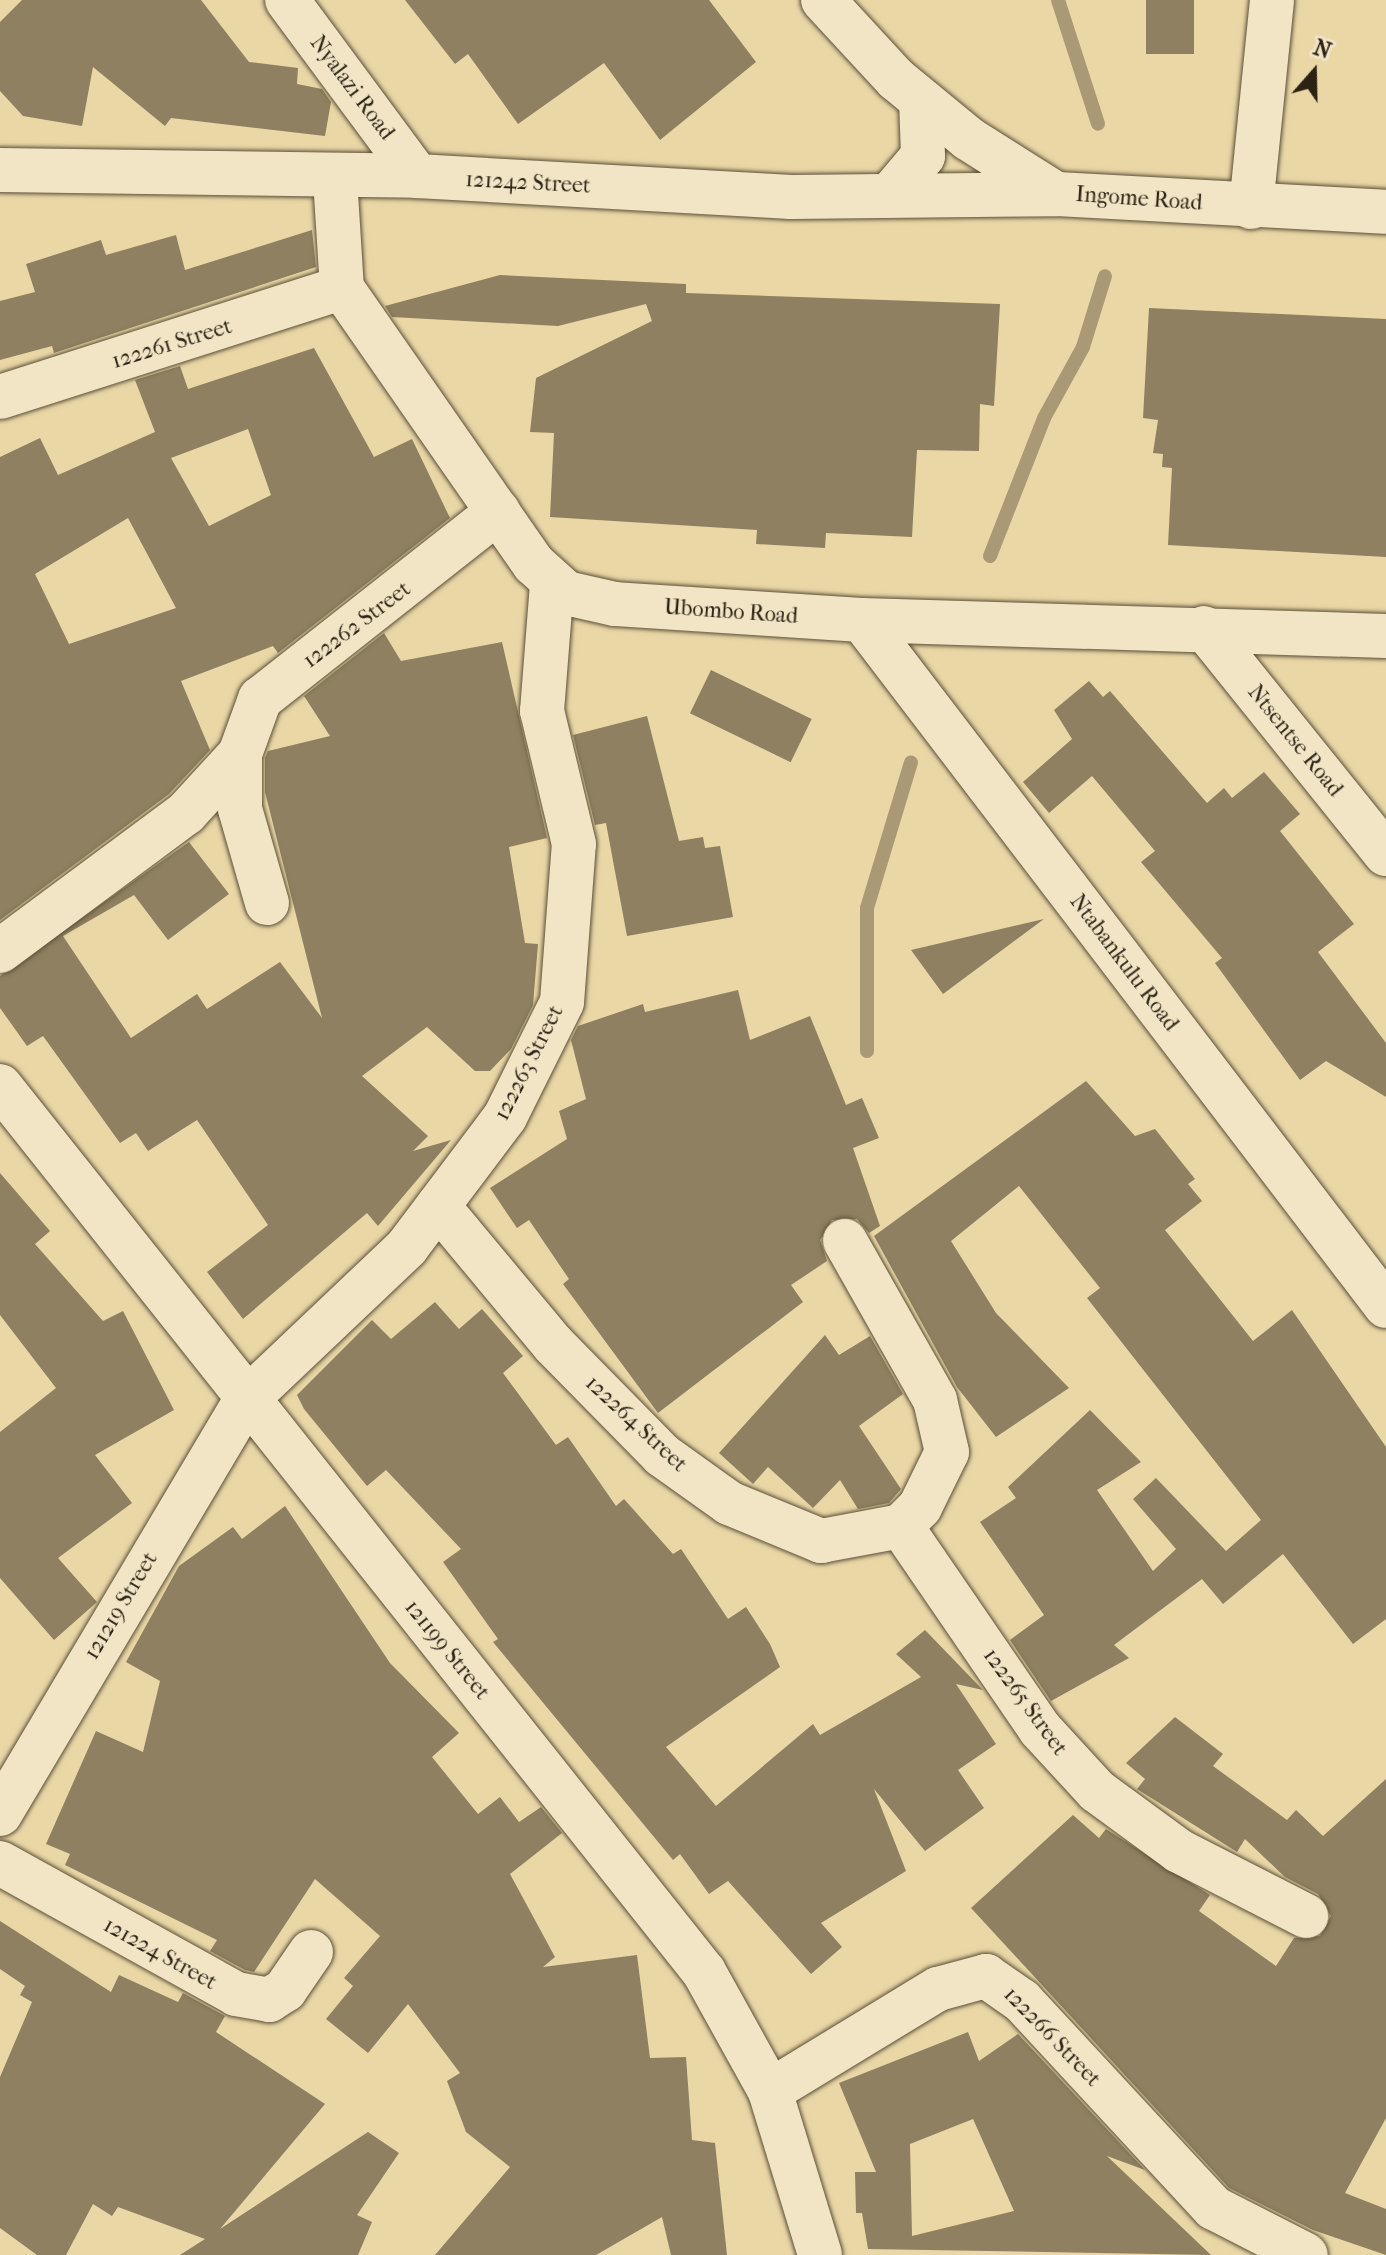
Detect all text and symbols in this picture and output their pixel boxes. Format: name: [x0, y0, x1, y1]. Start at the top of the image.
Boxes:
street label: Nyalazi Road: [304, 31, 400, 145]
north arrow: [1274, 32, 1354, 112]
text: N: [1310, 34, 1334, 65]
street label: 121242 Street: [465, 167, 591, 199]
street label: Ingome Road: [1075, 181, 1203, 217]
street label: 122261 Street: [109, 313, 235, 375]
street label: 122262 Street: [298, 576, 416, 674]
street label: Ubombo Road: [663, 594, 799, 630]
street label: Ntsentse Road: [1242, 680, 1348, 802]
street label: Ntabankulu Road: [1064, 889, 1184, 1037]
street label: 122263 Street: [489, 1001, 569, 1125]
street label: 122264 Street: [580, 1370, 692, 1478]
street label: 121219 Street: [79, 1548, 163, 1664]
street label: 121199 Street: [399, 1595, 495, 1705]
street label: 122265 Street: [977, 1643, 1073, 1761]
street label: 121224 Street: [99, 1912, 221, 1996]
street label: 122266 Street: [998, 1982, 1106, 2092]

